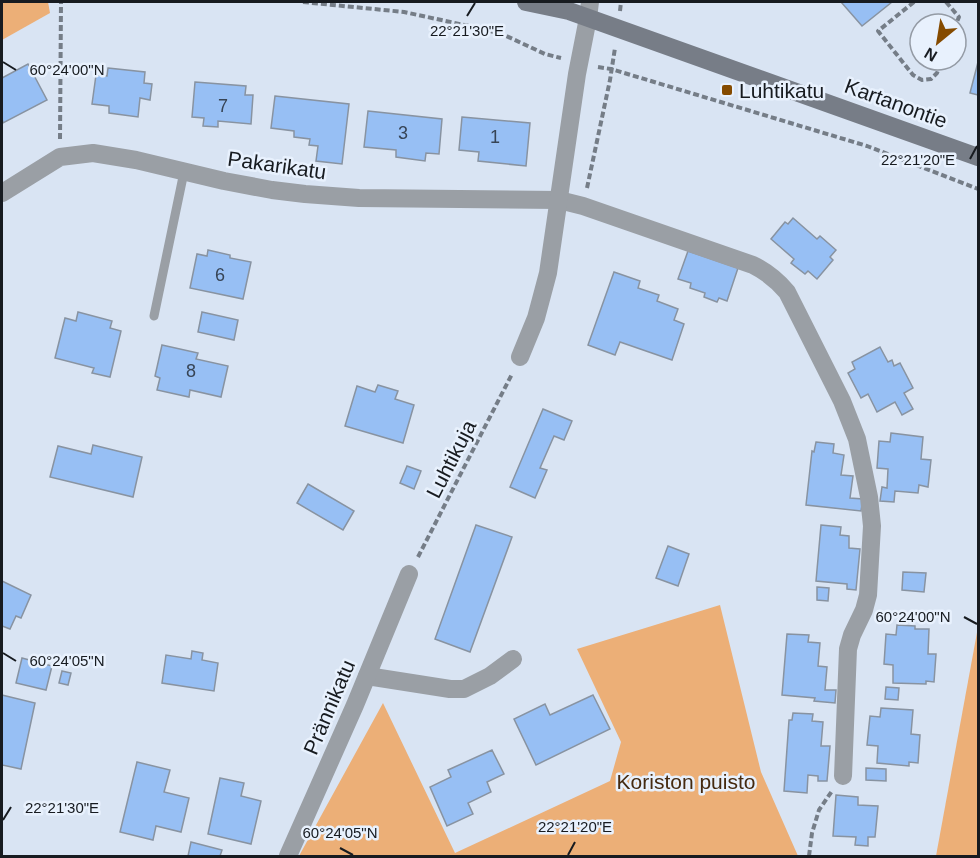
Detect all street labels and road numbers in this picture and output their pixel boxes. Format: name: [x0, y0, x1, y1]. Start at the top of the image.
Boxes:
street label: Kartanontie: [842, 74, 950, 132]
street label: Pakarikatu: [226, 147, 328, 183]
street label: Luhtikuja: [422, 416, 480, 502]
street label: Prännikatu: [299, 656, 359, 758]

